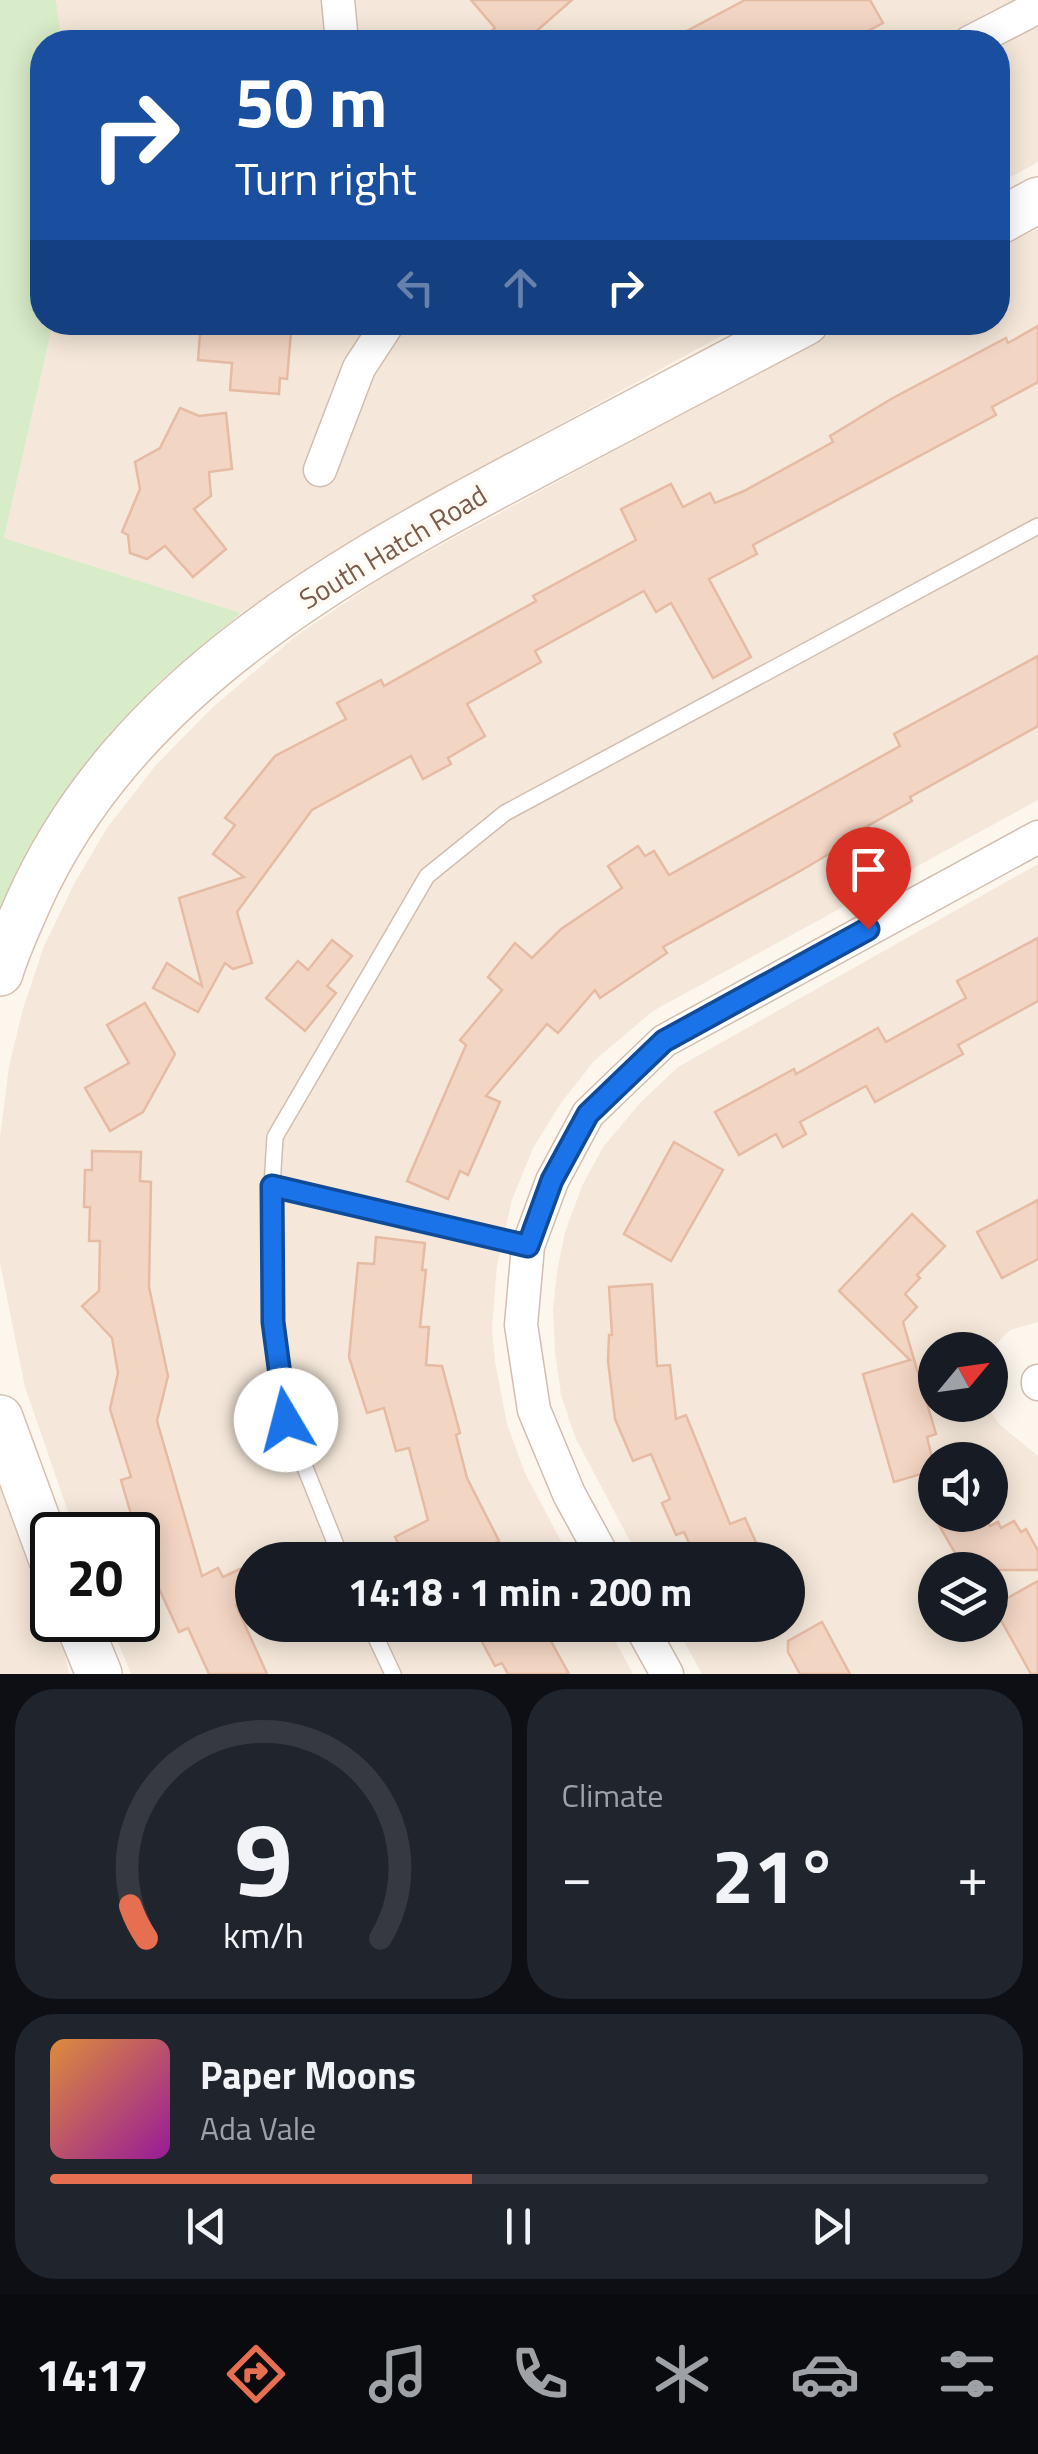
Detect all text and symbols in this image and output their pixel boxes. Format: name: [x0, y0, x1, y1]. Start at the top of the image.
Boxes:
text: 50 m: [235, 48, 388, 154]
icon: right: [70, 70, 200, 200]
text: Turn right: [235, 144, 417, 212]
icon: left: [388, 260, 443, 315]
icon: ahead: [493, 260, 548, 315]
icon: right: [598, 260, 653, 315]
street label: South Hatch Road: [291, 473, 495, 620]
pin: [826, 827, 911, 930]
icon: arrive: [841, 842, 896, 897]
north arrow: [918, 1332, 1008, 1422]
map controls: [918, 1332, 1008, 1642]
position arrow: [234, 1368, 338, 1472]
button: sound: [918, 1442, 1008, 1532]
speed limit sign: 20: [30, 1512, 160, 1642]
button: layers: [918, 1552, 1008, 1642]
text: 14:18 · 1 min · 200 m: [348, 1563, 692, 1621]
text: Climate: [562, 1771, 663, 1819]
text: 9: [234, 1778, 292, 1936]
text: 21°: [712, 1818, 838, 1932]
text: −: [562, 1834, 592, 1917]
text: +: [957, 1834, 988, 1917]
text: km/h: [223, 1907, 304, 1962]
text: Paper Moons: [200, 2046, 416, 2104]
text: Ada Vale: [200, 2104, 316, 2152]
icon: previous: [179, 2199, 234, 2254]
icon: pause: [491, 2199, 546, 2254]
icon: next: [804, 2199, 859, 2254]
icon: directions: [221, 2339, 291, 2409]
icon: music: [363, 2339, 433, 2409]
icon: phone: [505, 2339, 575, 2409]
icon: climate: [647, 2339, 717, 2409]
icon: car: [790, 2339, 860, 2409]
icon: filters: [932, 2339, 1002, 2409]
text: 14:17: [36, 2340, 148, 2408]

